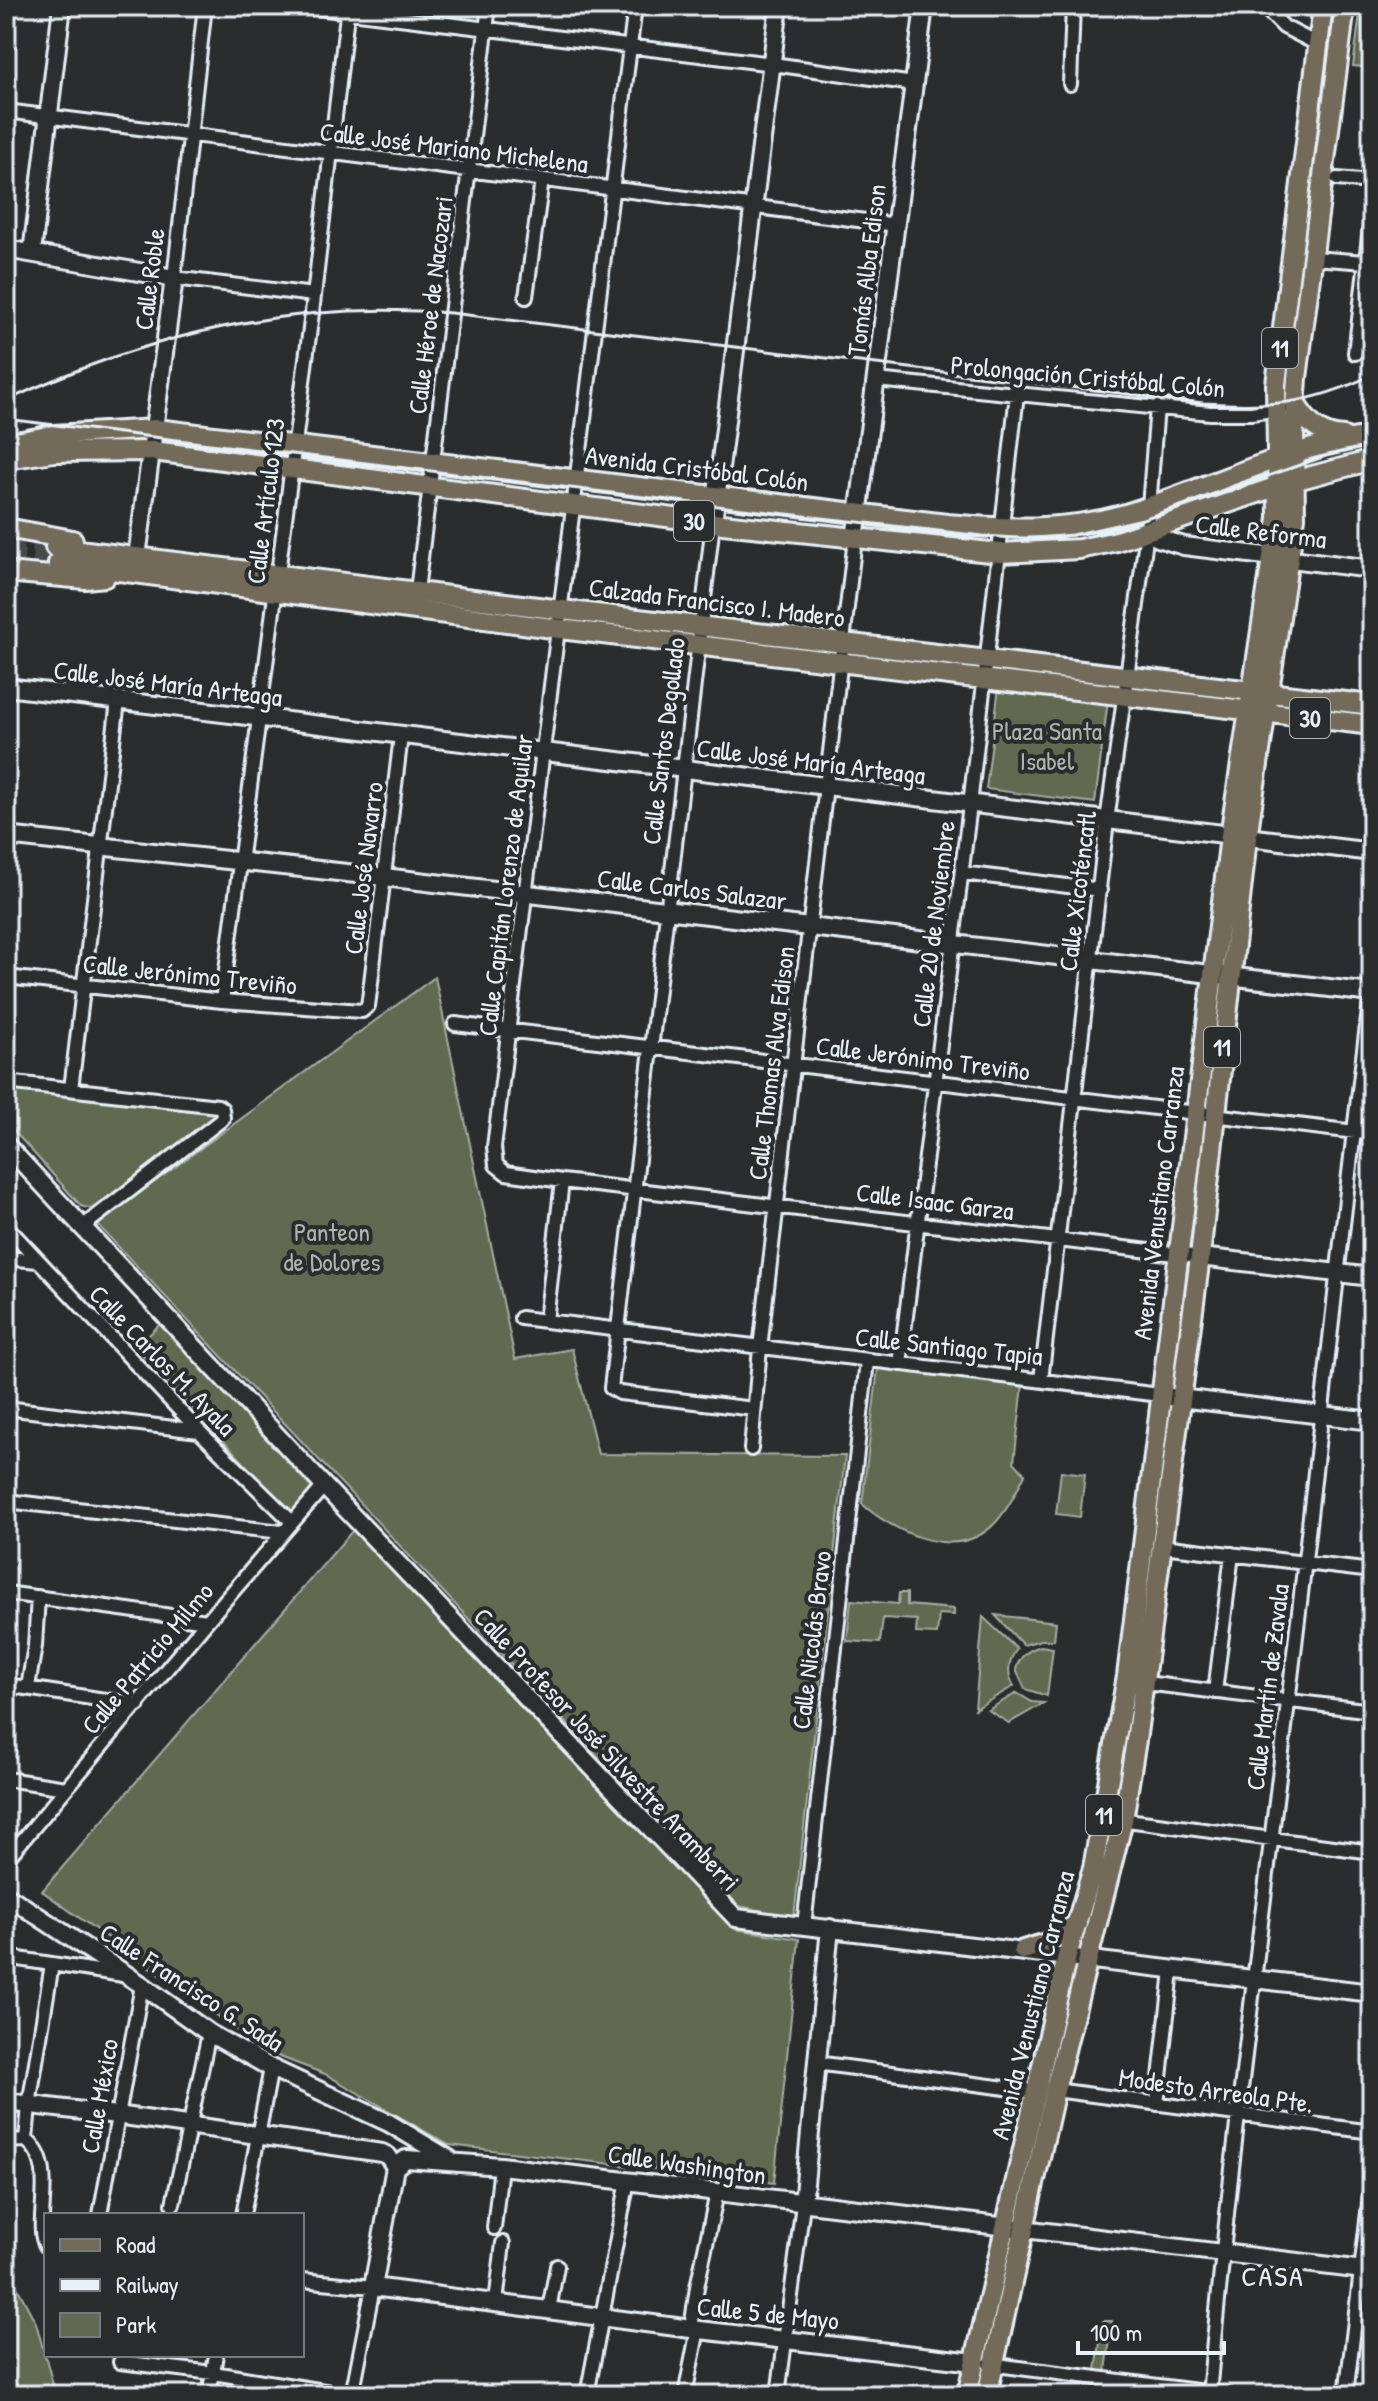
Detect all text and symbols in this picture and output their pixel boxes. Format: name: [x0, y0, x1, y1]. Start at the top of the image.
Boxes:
street label: Calle José Mariano Michelena: [318, 113, 590, 181]
street label: Tomás Alba Edison: [838, 182, 894, 358]
street label: Calle Héroe de Nacozari: [399, 194, 461, 416]
street label: Calle Roble: [125, 226, 173, 332]
road number: 11: [1262, 328, 1298, 368]
street label: Prolongación Cristóbal Colón: [949, 347, 1227, 405]
street label: Calle Artículo 123: [237, 416, 293, 586]
street label: Avenida Cristóbal Colón: [583, 437, 811, 499]
road number: 30: [674, 501, 714, 541]
street label: Calle Reforma: [1193, 506, 1329, 556]
street label: Calzada Francisco I. Madero: [587, 569, 847, 635]
street label: Calle Santos Degollado: [633, 636, 693, 846]
street label: Calle José María Arteaga: [52, 652, 284, 714]
road number: 30: [1290, 698, 1330, 738]
park label: Plaza Santa Isabel: [992, 713, 1102, 778]
street label: Calle José María Arteaga: [695, 730, 927, 792]
street label: Calle Capitán Lorenzo de Aguilar: [469, 732, 541, 1038]
street label: Calle José Navarro: [335, 780, 391, 956]
street label: Calle Xicoténcatl: [1050, 809, 1104, 973]
street label: Calle 20 de Noviembre: [903, 819, 963, 1029]
street label: Calle Carlos Salazar: [595, 860, 789, 918]
street label: Calle Thomas Alva Edison: [739, 944, 803, 1182]
street label: Calle Jerónimo Treviño: [81, 945, 299, 1003]
road number: 11: [1204, 1027, 1240, 1067]
street label: Calle Jerónimo Treviño: [814, 1028, 1032, 1088]
street label: Avenida Venustiano Carranza: [1124, 1064, 1192, 1342]
street label: Calle Isaac Garza: [854, 1174, 1016, 1228]
park label: Panteon de Dolores: [283, 1214, 381, 1279]
street label: Calle Carlos M. Ayala: [82, 1277, 244, 1443]
street label: Calle Santiago Tapia: [854, 1319, 1044, 1373]
street label: Calle Nicolás Bravo: [783, 1549, 839, 1731]
street label: Calle Patricio Milmo: [73, 1575, 221, 1741]
street label: Calle Martín de Zavala: [1237, 1582, 1297, 1792]
street label: Calle Profesor José Silvestre Aramberri: [466, 1600, 748, 1898]
road number: 11: [1086, 1795, 1122, 1835]
street label: Avenida Venustiano Carranza: [982, 1867, 1082, 2143]
street label: Calle Francisco G. Sada: [93, 1914, 291, 2060]
street label: Calle México: [72, 2036, 126, 2156]
street label: Modesto Arreola Pte.: [1117, 2059, 1315, 2121]
street label: Calle Washington: [606, 2136, 768, 2192]
legend: [44, 2213, 304, 2357]
text: Road: [116, 2228, 155, 2260]
district label: CASA: [1241, 2257, 1305, 2295]
text: Railway: [116, 2268, 179, 2300]
street label: Calle 5 de Mayo: [695, 2288, 841, 2338]
scale bar: [1078, 2305, 1224, 2355]
text: Park: [116, 2308, 156, 2340]
text: 100 m: [1090, 2316, 1142, 2348]

